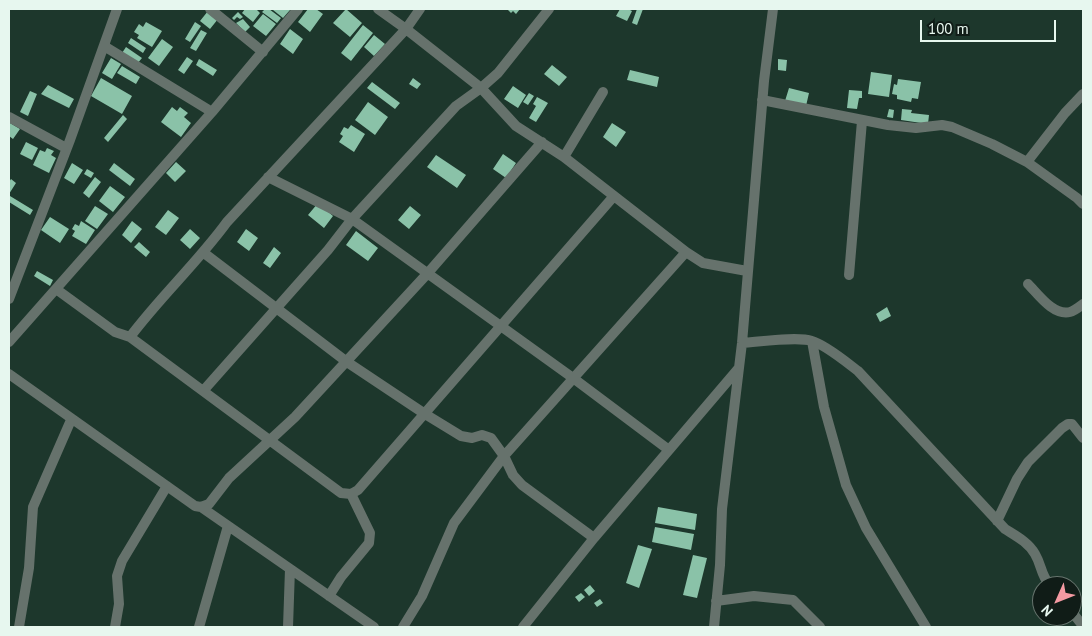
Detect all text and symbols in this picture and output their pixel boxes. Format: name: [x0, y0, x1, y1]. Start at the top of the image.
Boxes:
scale bar: [922, 10, 1058, 42]
text: 100 m: [928, 19, 969, 38]
north arrow: [1032, 576, 1082, 626]
text: N: [1037, 601, 1057, 620]

